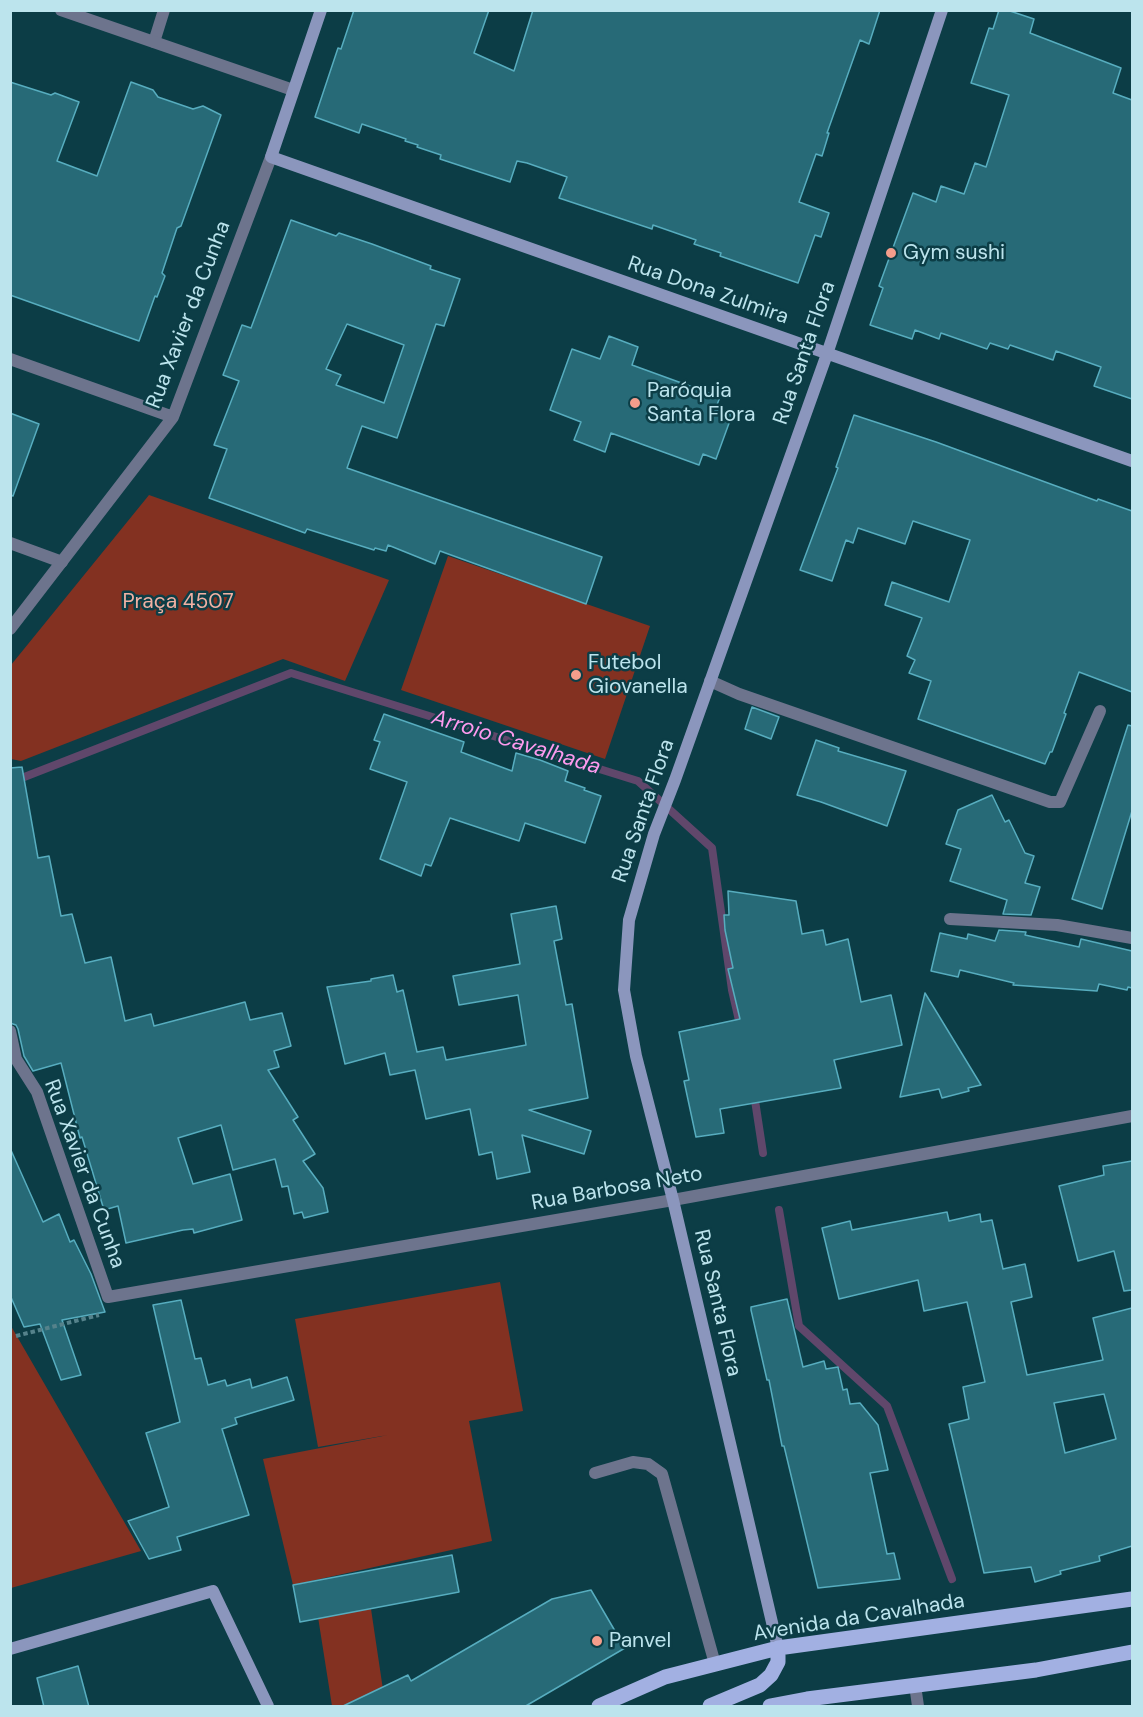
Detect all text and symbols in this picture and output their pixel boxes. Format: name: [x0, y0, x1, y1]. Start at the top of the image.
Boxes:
street label: Rua Xavier da Cunha: [142, 218, 236, 412]
place label: Gym sushi: [903, 240, 1005, 266]
marker: Gym sushi: [884, 246, 898, 260]
street label: Rua Dona Zulmira: [624, 252, 792, 330]
street label: Rua Santa Flora: [769, 278, 841, 428]
place label: Paróquia Santa Flora: [647, 378, 755, 428]
marker: Paróquia Santa Flora: [628, 396, 642, 410]
park label: Praça 4507: [122, 589, 234, 615]
place label: Futebol Giovanella: [588, 650, 688, 700]
marker: Futebol Giovanella: [569, 668, 583, 682]
water label: Arroio Cavalhada: [428, 705, 604, 781]
street label: Rua Santa Flora: [608, 736, 680, 886]
street label: Rua Xavier da Cunha: [38, 1076, 130, 1272]
street label: Rua Barbosa Neto: [530, 1162, 704, 1216]
street label: Rua Santa Flora: [688, 1227, 746, 1379]
street label: Avenida da Cavalhada: [752, 1589, 966, 1647]
place label: Panvel: [609, 1628, 671, 1654]
marker: Panvel: [590, 1634, 604, 1648]

